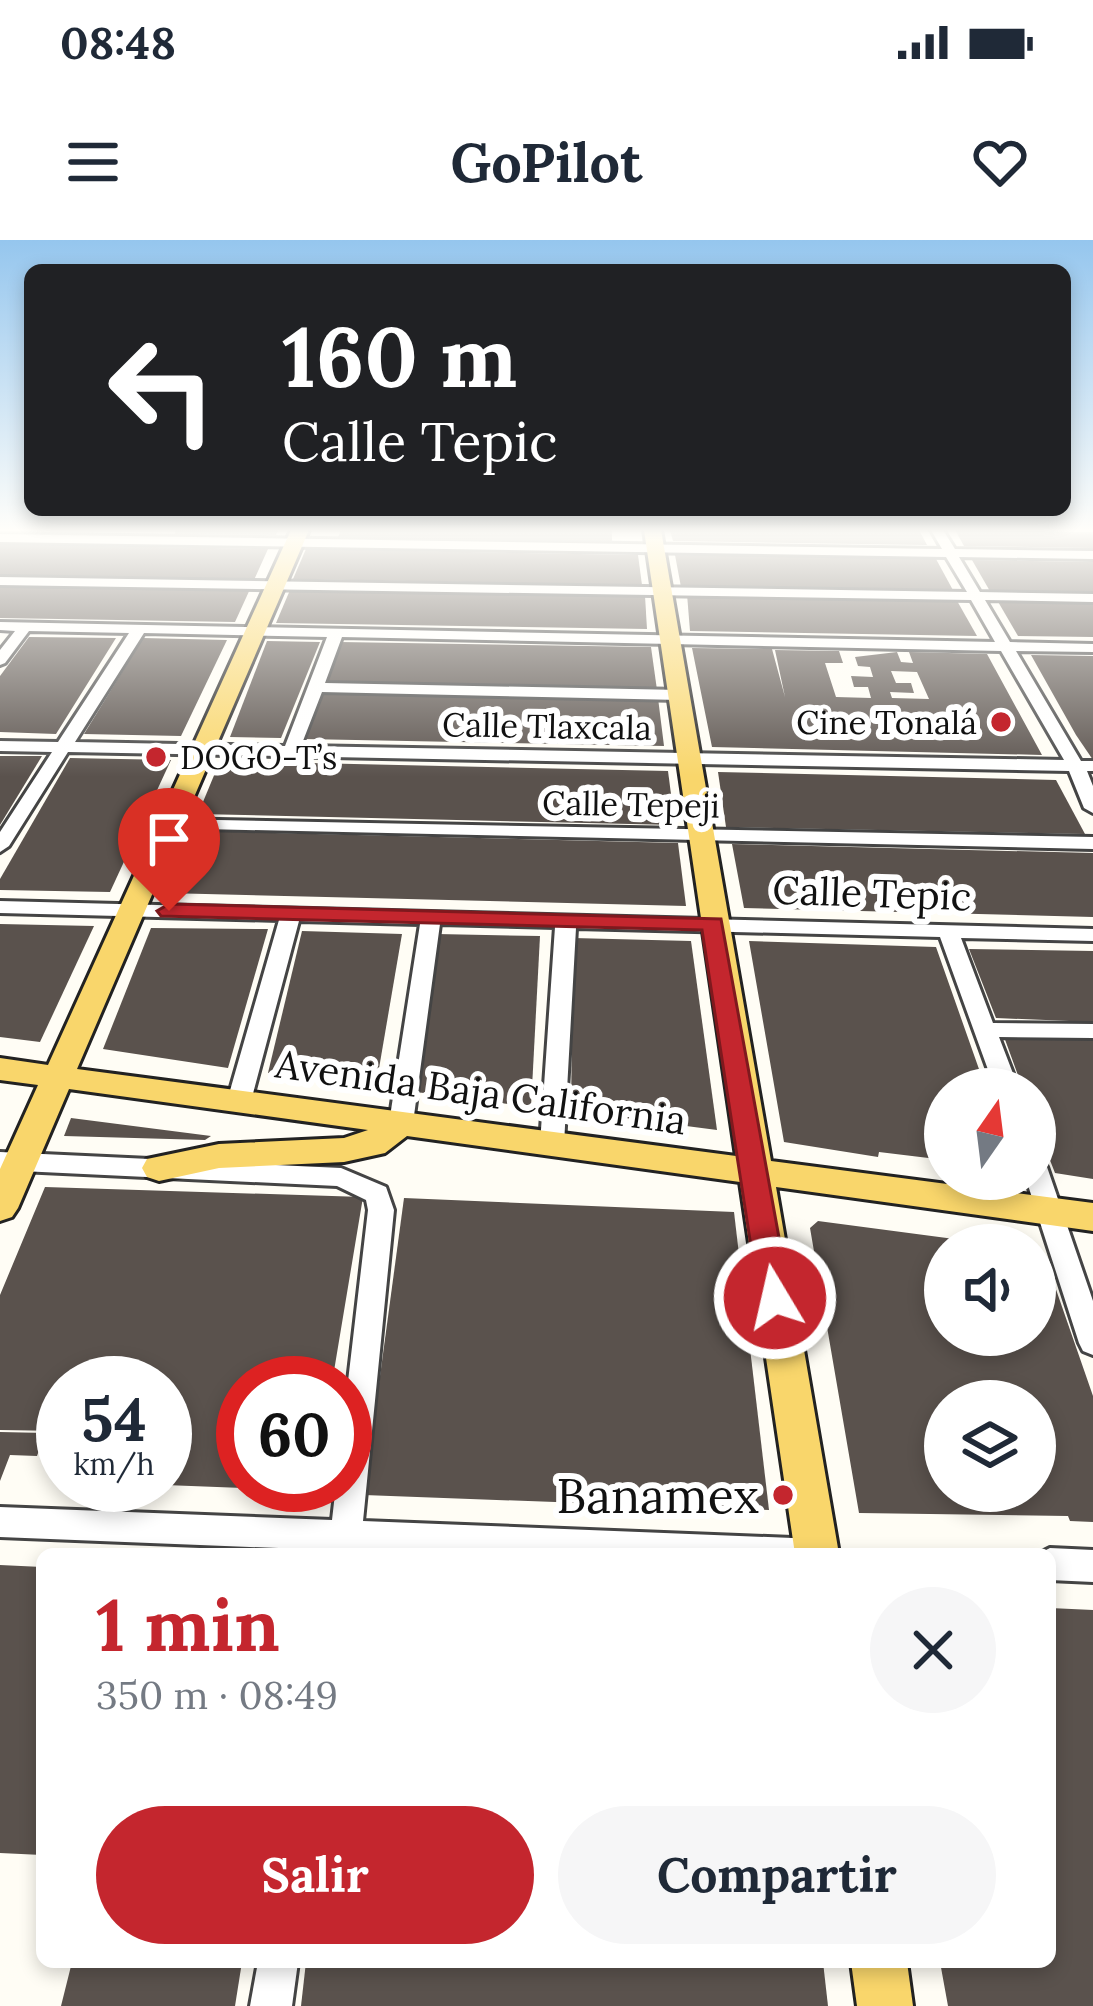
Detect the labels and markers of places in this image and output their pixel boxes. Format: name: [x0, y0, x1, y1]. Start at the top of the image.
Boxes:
place label: Cine Tonalá: [796, 701, 977, 743]
marker: Cine Tonalá: [988, 709, 1014, 735]
place label: DOGO-T’s: [180, 736, 337, 778]
marker: DOGO-T’s: [143, 744, 169, 770]
pin: [118, 788, 220, 911]
place label: Banamex: [556, 1465, 759, 1526]
marker: Banamex: [770, 1482, 796, 1508]

